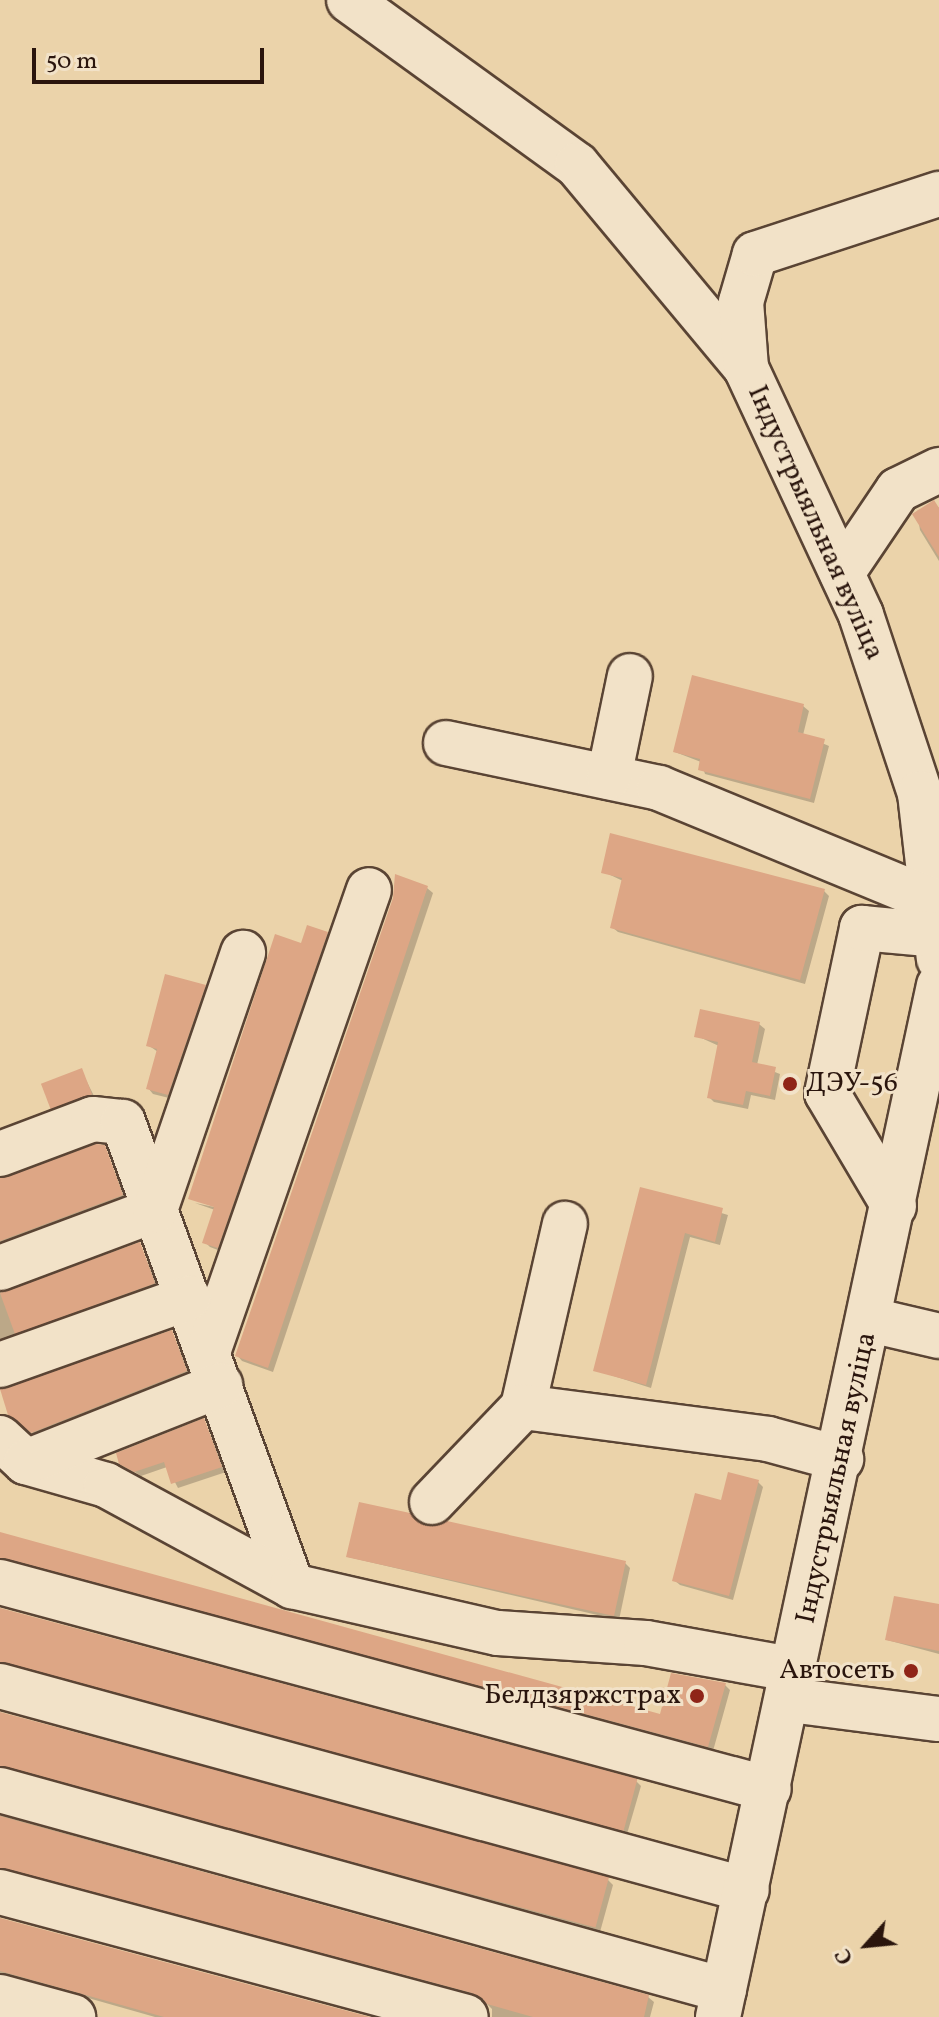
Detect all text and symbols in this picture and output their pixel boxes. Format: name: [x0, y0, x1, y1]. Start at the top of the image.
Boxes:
scale bar: [36, 32, 268, 82]
text: 50 m: [46, 45, 98, 79]
street label: Індустрыяльная вуліца: [739, 381, 891, 665]
place label: ДЭУ-56: [806, 1067, 898, 1101]
marker: ДЭУ-56: [781, 1075, 799, 1093]
street label: Індустрыяльная вуліца: [790, 1329, 884, 1627]
place label: Автосеть: [779, 1654, 895, 1688]
marker: Автосеть: [902, 1662, 920, 1680]
place label: Белдзяржстрах: [484, 1679, 681, 1713]
marker: Белдзяржстрах: [688, 1687, 706, 1705]
north arrow: [827, 1905, 907, 1985]
text: С: [828, 1943, 862, 1969]

